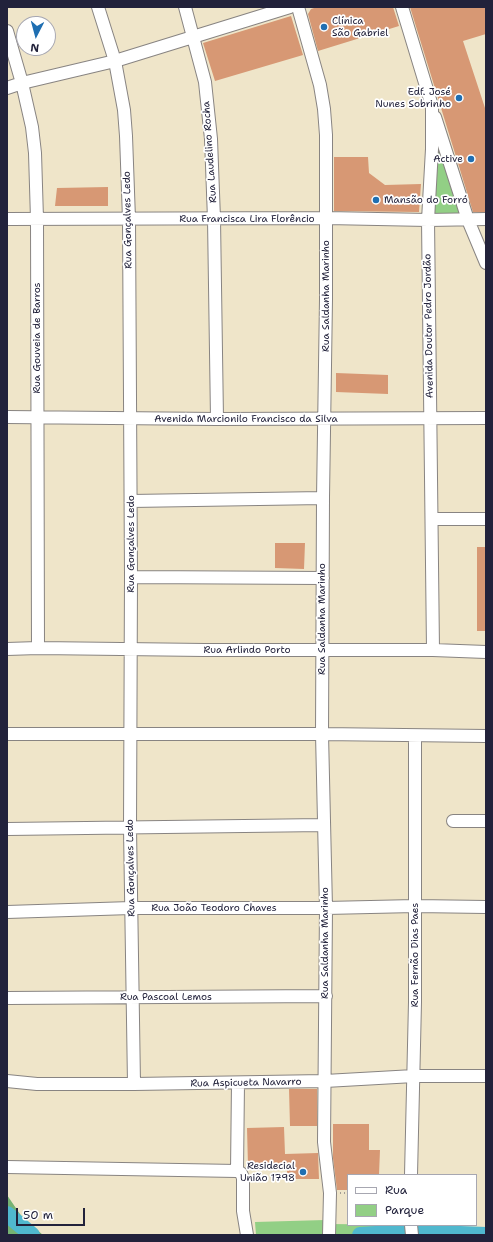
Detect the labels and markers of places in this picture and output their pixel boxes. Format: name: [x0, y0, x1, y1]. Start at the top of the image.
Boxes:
place label: Clínica São Gabriel: [332, 15, 388, 38]
marker: Clínica São Gabriel: [319, 22, 329, 32]
place label: Edf. José Nunes Sobrinho: [375, 86, 451, 110]
marker: Edf. José Nunes Sobrinho: [454, 93, 464, 103]
place label: Active: [433, 153, 463, 165]
marker: Active: [466, 154, 476, 164]
place label: Mansão do Forró: [384, 194, 468, 206]
marker: Mansão do Forró: [371, 195, 381, 205]
place label: Residecial União 1798: [240, 1160, 295, 1184]
marker: Residecial União 1798: [298, 1167, 308, 1177]

